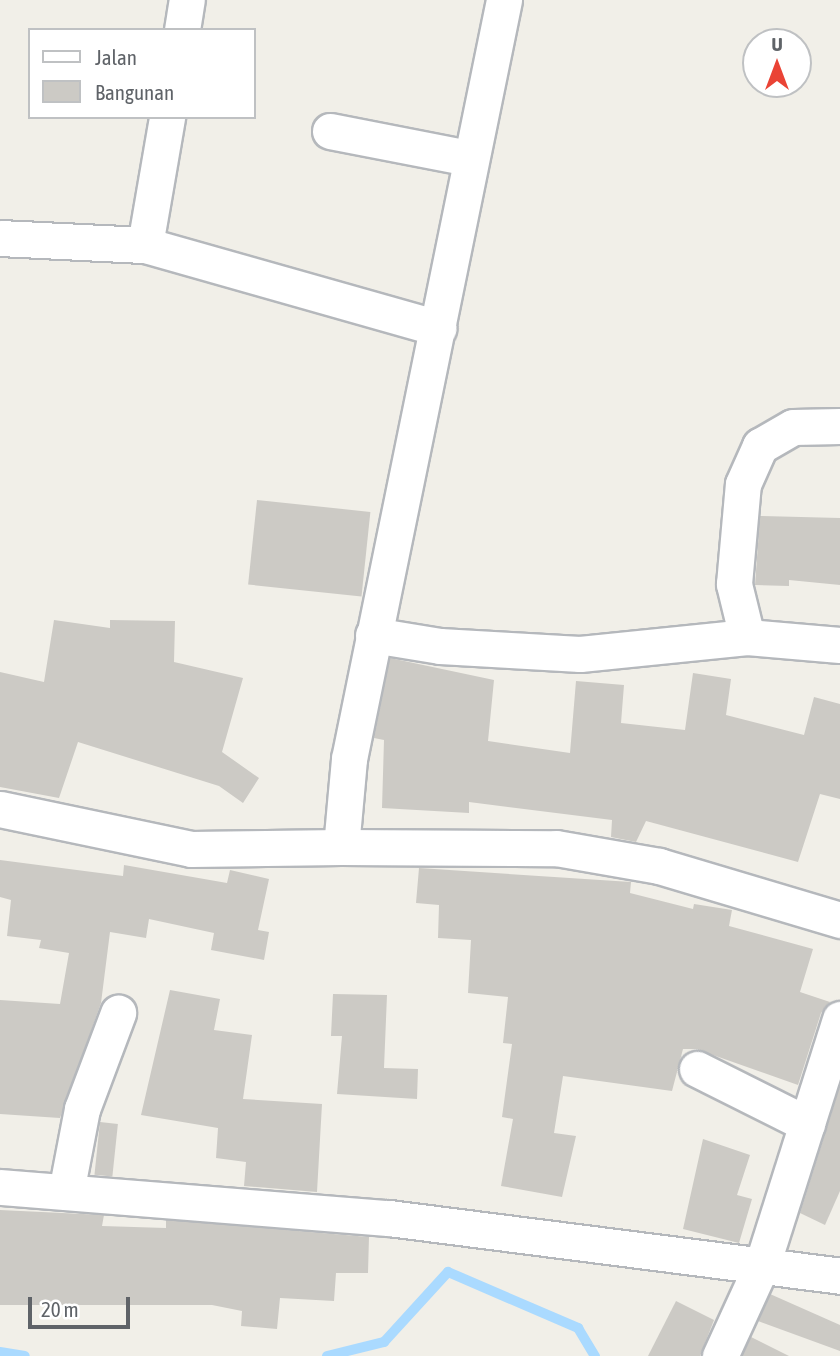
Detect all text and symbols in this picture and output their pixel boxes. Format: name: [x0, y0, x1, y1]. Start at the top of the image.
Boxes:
legend: [28, 28, 256, 119]
north arrow: [742, 28, 812, 98]
text: U: [771, 33, 783, 55]
text: Jalan: [95, 45, 137, 69]
text: Bangunan: [95, 80, 174, 104]
scale bar: [32, 1282, 133, 1326]
text: 20 m: [41, 1297, 79, 1321]

